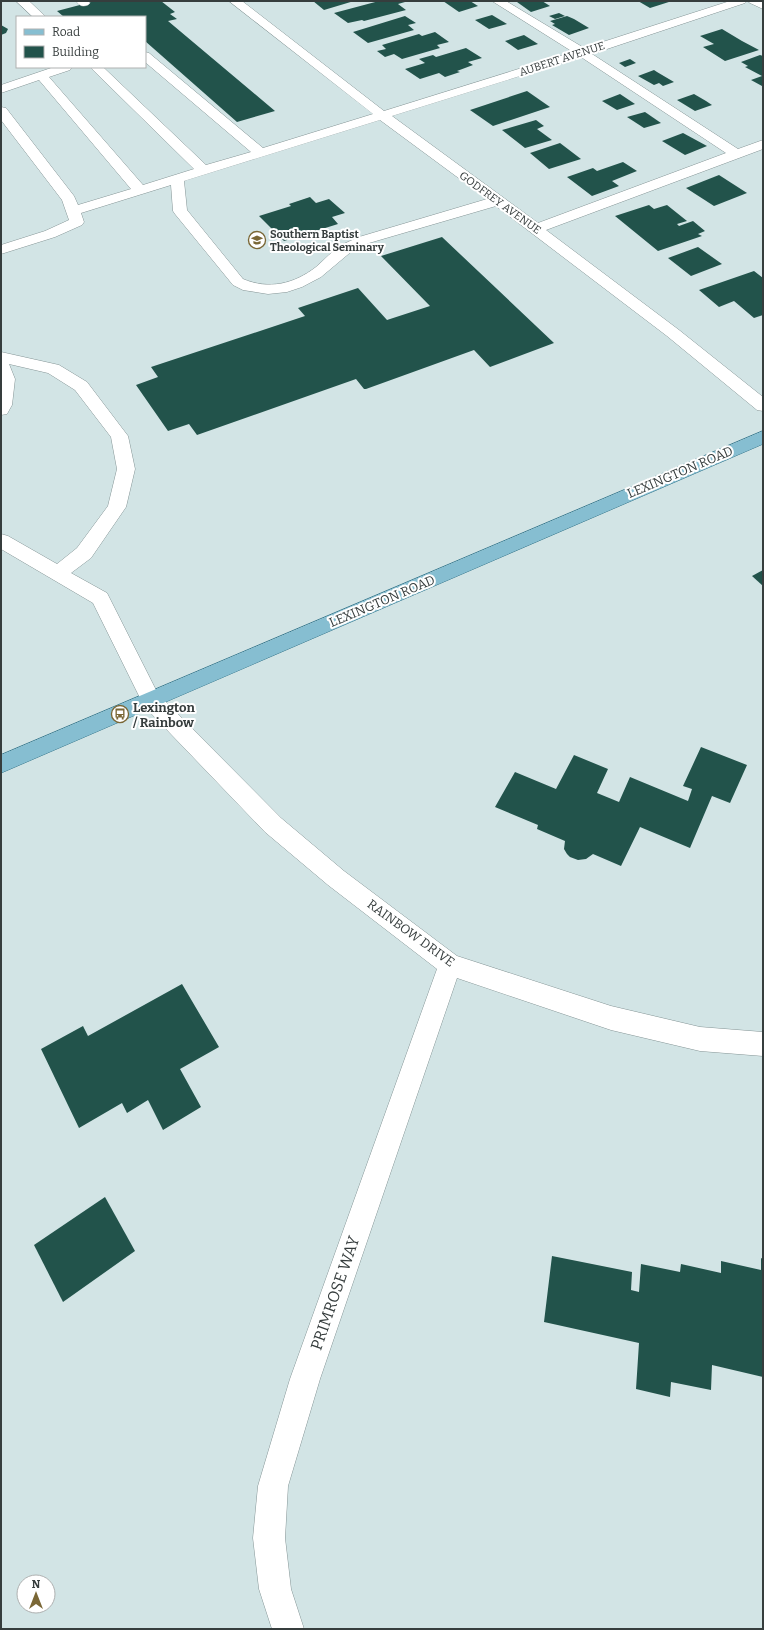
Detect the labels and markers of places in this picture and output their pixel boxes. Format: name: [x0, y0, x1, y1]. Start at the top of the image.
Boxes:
place label: Southern Baptist Theological Seminary: [270, 228, 385, 254]
school or university icon: Southern Baptist Theological Seminary: [247, 230, 267, 250]
place label: Lexington / Rainbow: [132, 700, 196, 730]
bus stop icon: Lexington / Rainbow: [110, 704, 130, 724]

